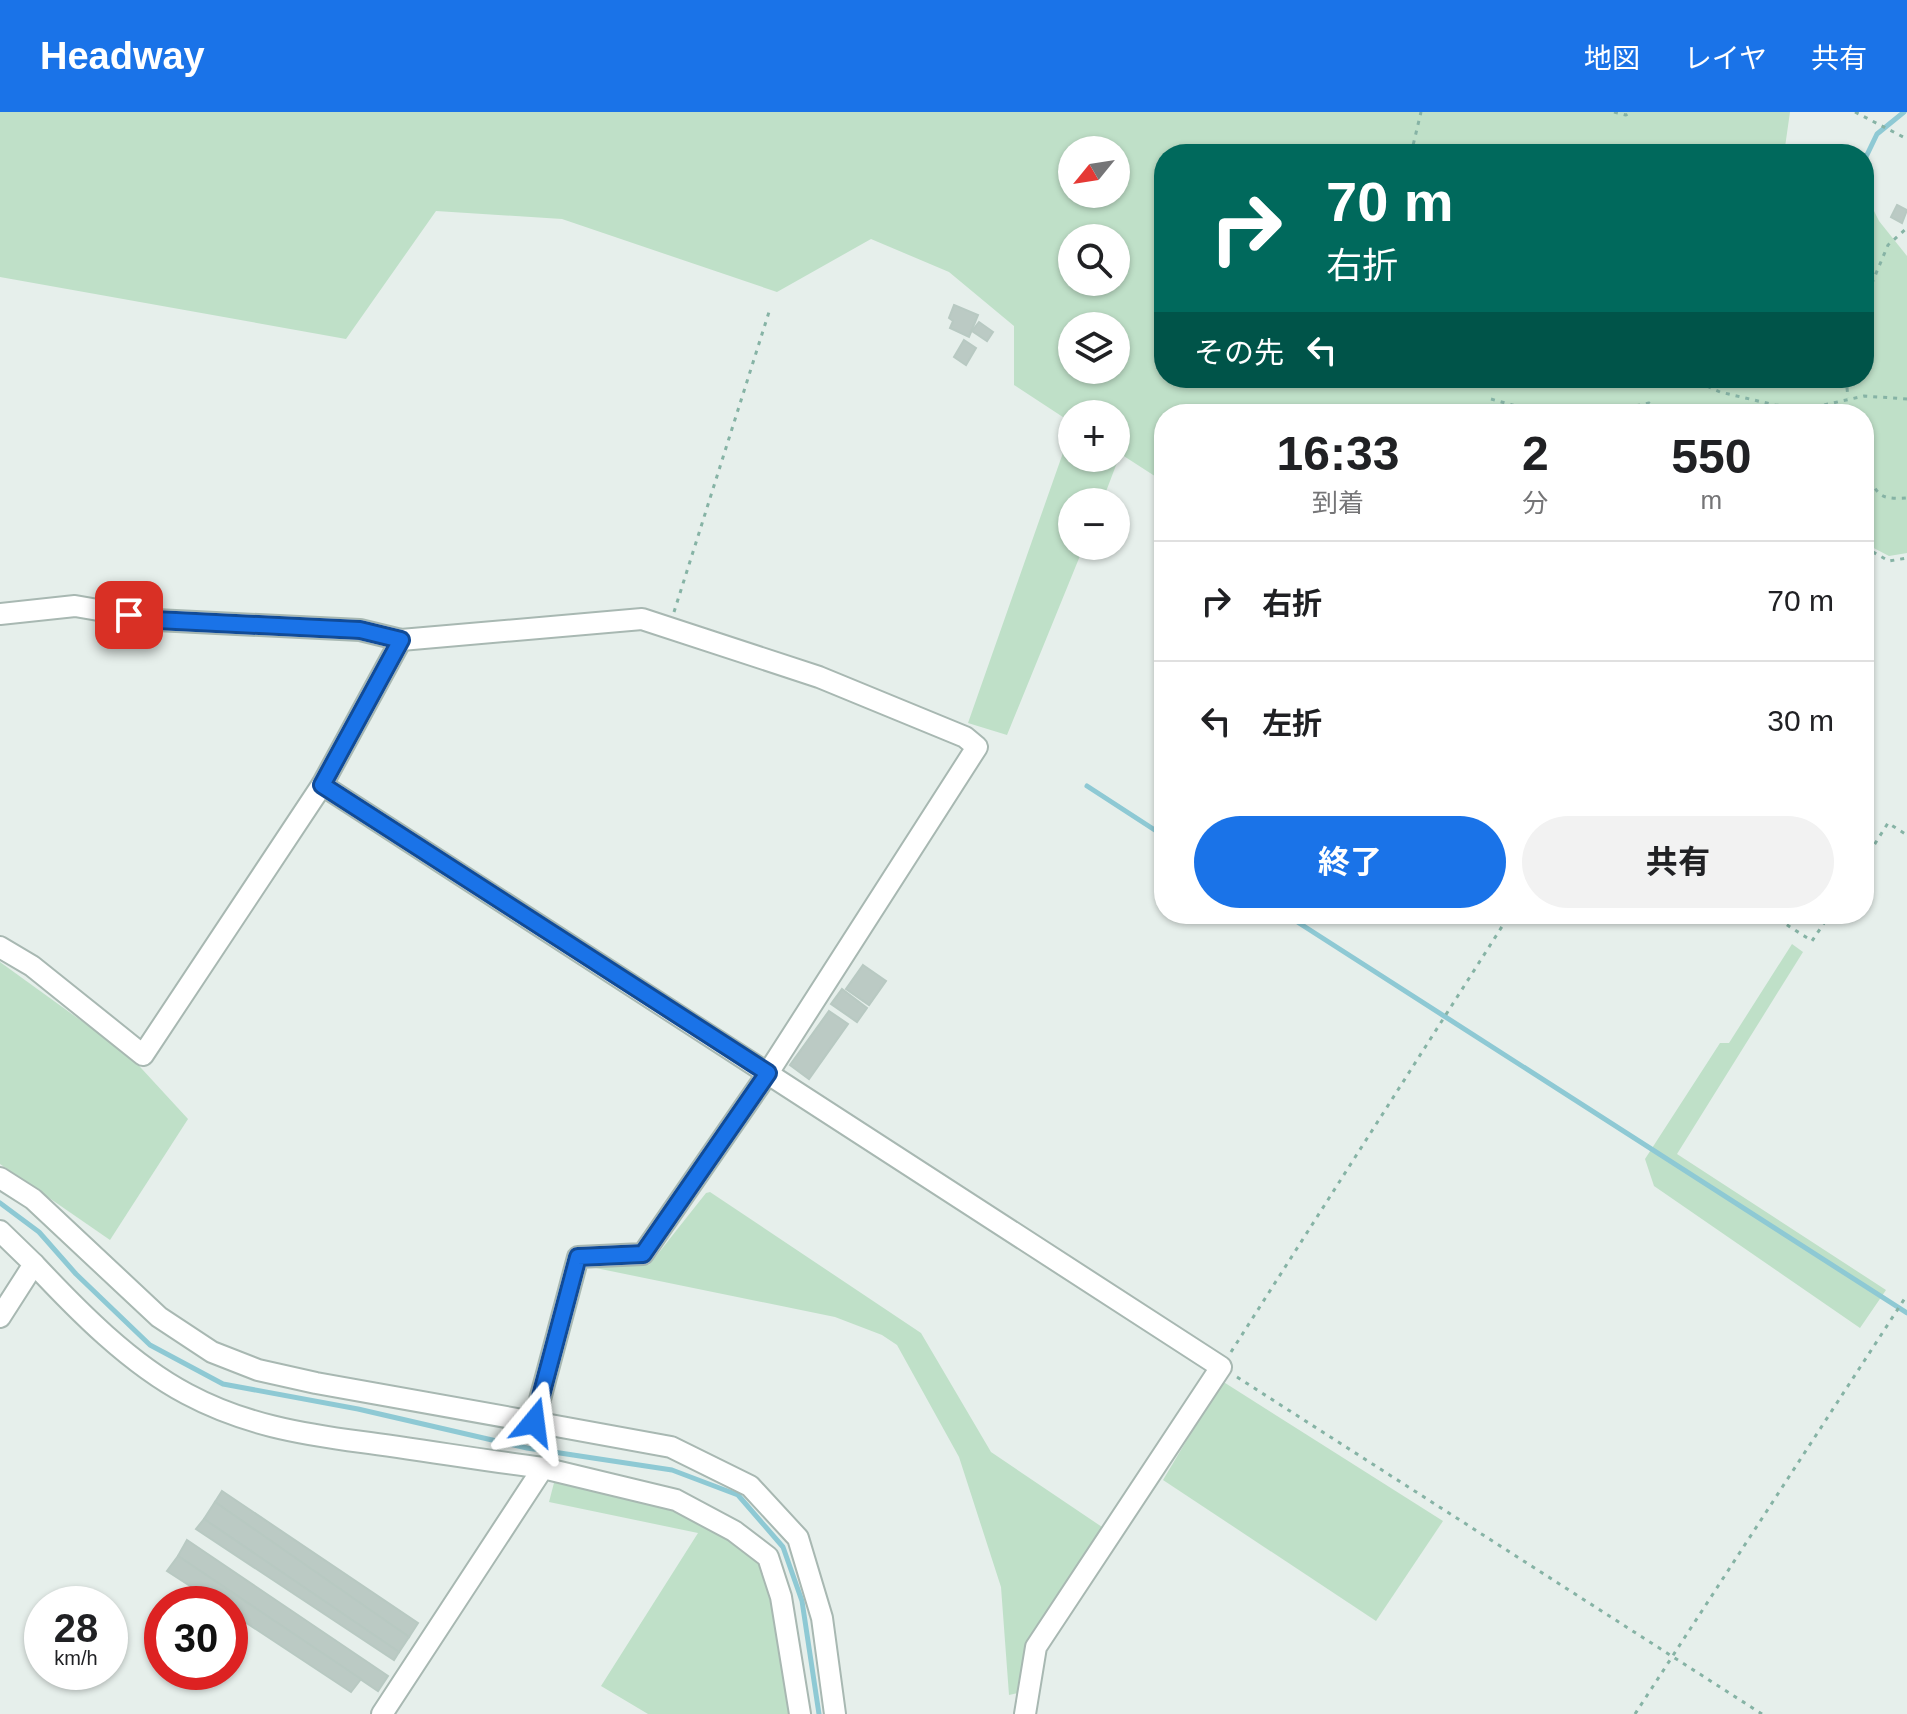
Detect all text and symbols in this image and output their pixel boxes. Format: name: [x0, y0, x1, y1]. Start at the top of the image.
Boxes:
text: Headway: [40, 35, 205, 77]
text: 地図: [1584, 43, 1640, 74]
text: レイヤ: [1684, 43, 1767, 74]
text: 共有: [1811, 43, 1867, 74]
north arrow: [1058, 136, 1130, 208]
map controls: [1058, 136, 1130, 560]
text: 70 m: [1326, 170, 1454, 233]
icon: right: [1194, 176, 1298, 280]
button: search: [1058, 224, 1130, 296]
text: 右折: [1326, 245, 1398, 286]
button: layers: [1058, 312, 1130, 384]
icon: left: [1300, 328, 1344, 372]
text: その先: [1194, 336, 1284, 369]
button: +: [1058, 400, 1130, 472]
text: 16:33: [1277, 427, 1399, 480]
text: 2: [1522, 427, 1549, 480]
text: 550: [1671, 430, 1751, 483]
text: m: [1701, 485, 1722, 515]
button: −: [1058, 488, 1130, 560]
text: 到着: [1312, 488, 1364, 518]
text: 分: [1522, 488, 1548, 518]
icon: right: [1194, 579, 1238, 623]
pin: [95, 581, 163, 649]
text: 70 m: [1767, 584, 1834, 617]
text: 右折: [1262, 587, 1322, 620]
icon: arrive: [107, 593, 151, 637]
icon: left: [1194, 699, 1238, 743]
text: 30 m: [1767, 704, 1834, 737]
text: 左折: [1262, 707, 1322, 740]
button: 終了: [1194, 816, 1506, 908]
button: 共有: [1522, 816, 1834, 908]
position arrow: [492, 1380, 576, 1464]
speed limit sign: 30: [144, 1586, 248, 1690]
text: 28: [54, 1606, 98, 1650]
text: km/h: [54, 1647, 98, 1669]

